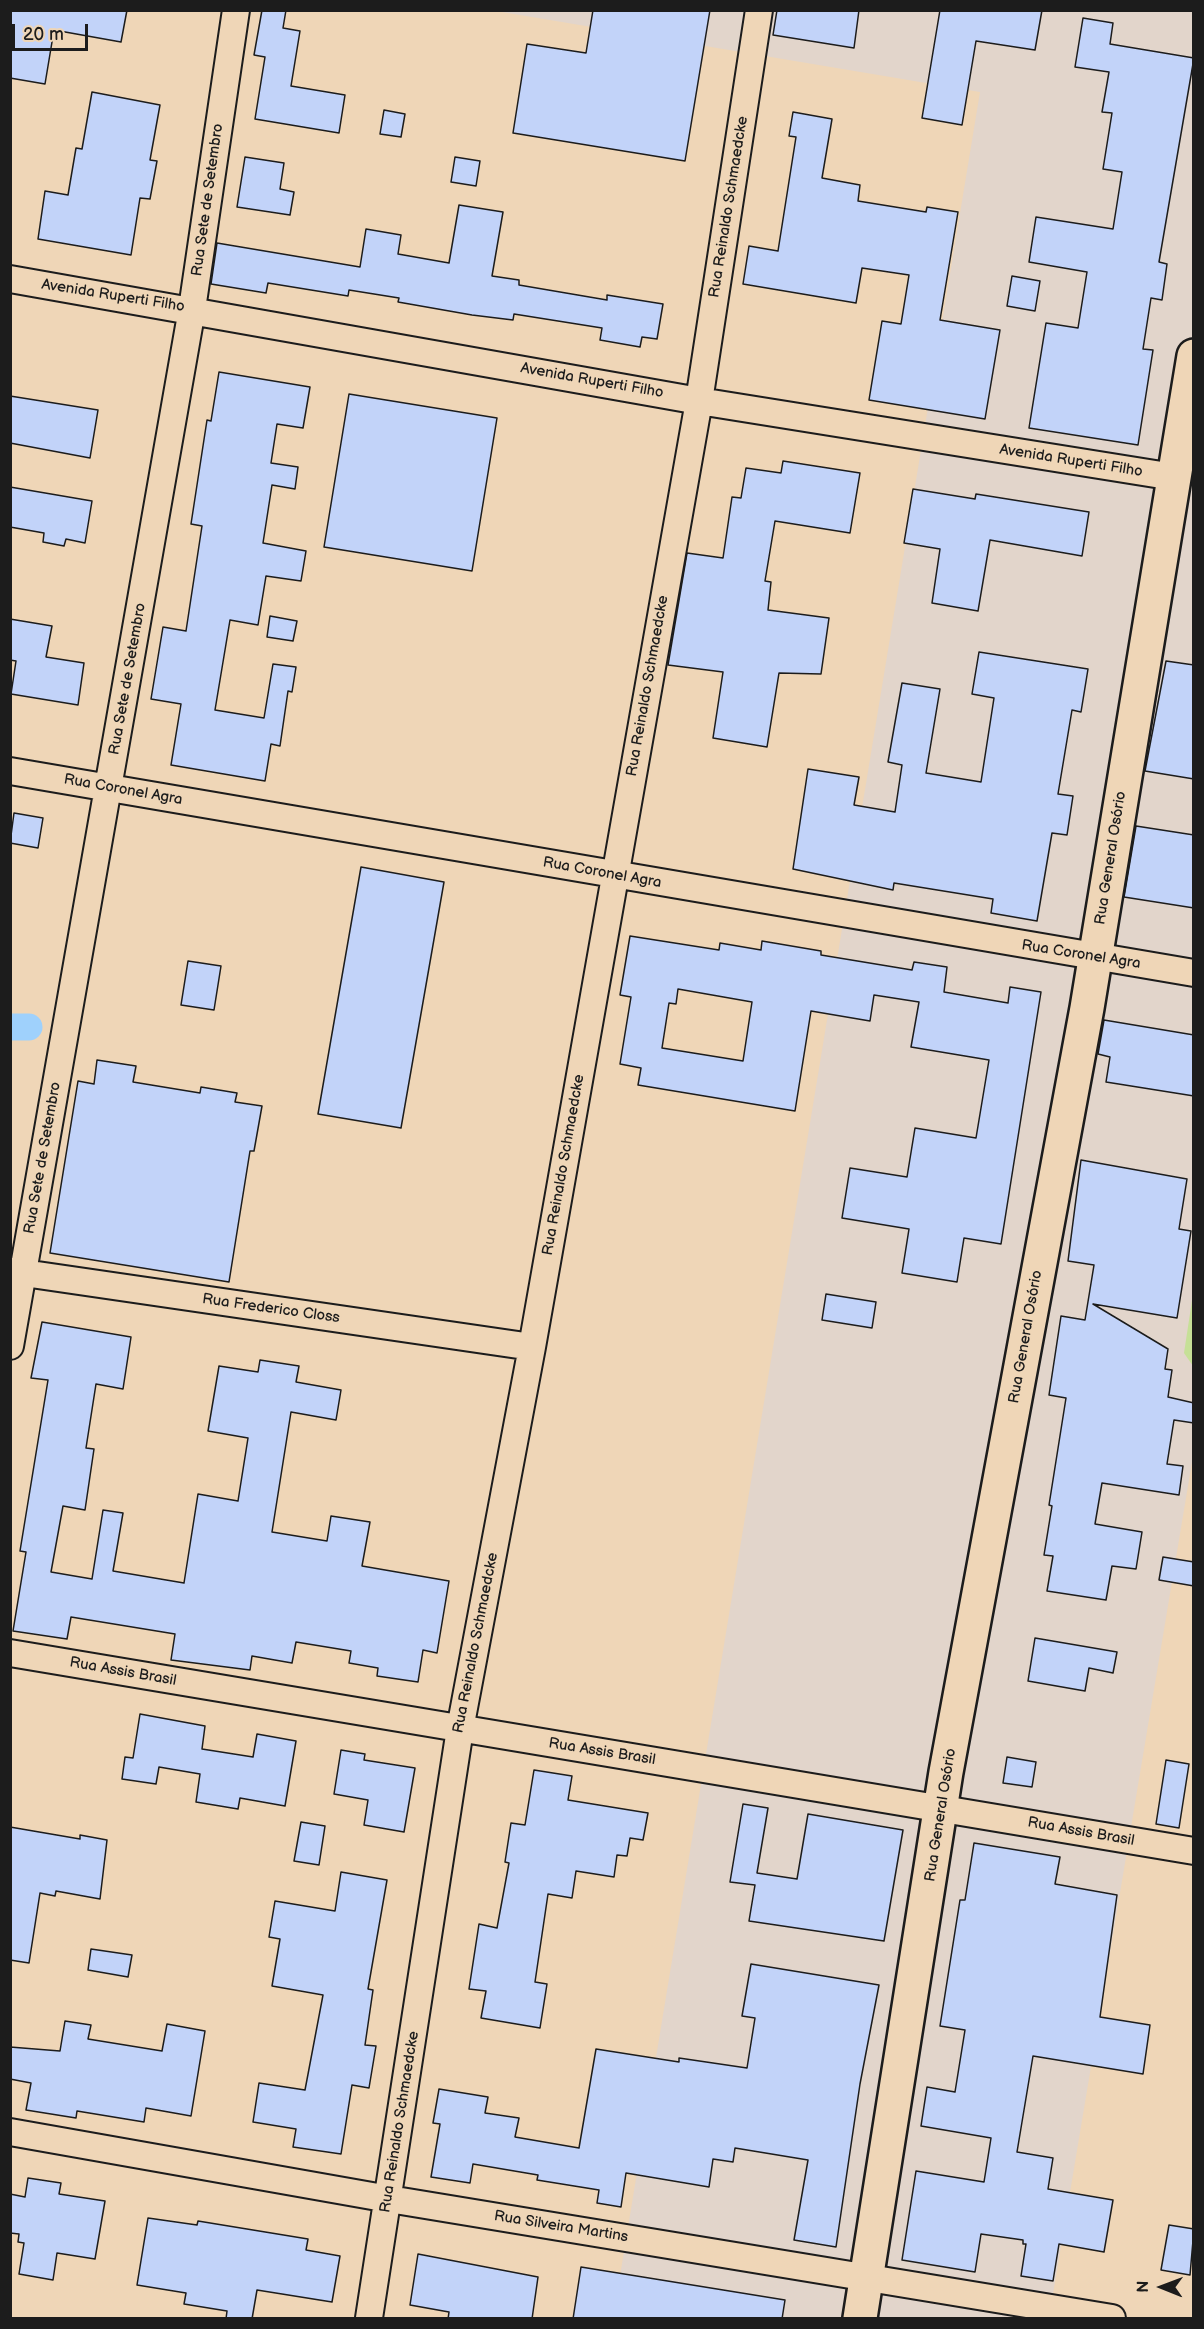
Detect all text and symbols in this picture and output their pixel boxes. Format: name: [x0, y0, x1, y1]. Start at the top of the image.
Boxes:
scale bar: [15, 12, 92, 50]
text: 20 m: [23, 24, 64, 45]
street label: Rua Reinaldo Schmaedcke: [706, 115, 752, 299]
street label: Rua Sete de Setembro: [188, 123, 228, 277]
street label: Avenida Ruperti Filho: [40, 276, 186, 316]
street label: Avenida Ruperti Filho: [519, 360, 665, 402]
street label: Avenida Ruperti Filho: [998, 441, 1144, 481]
street label: Rua Reinaldo Schmaedcke: [623, 594, 673, 778]
street label: Rua Sete de Setembro: [106, 602, 150, 756]
street label: Rua Coronel Agra: [62, 771, 184, 809]
street label: Rua General Osório: [1092, 790, 1130, 926]
street label: Rua Coronel Agra: [541, 854, 663, 892]
street label: Rua Coronel Agra: [1020, 937, 1142, 973]
street label: Rua Reinaldo Schmaedcke: [539, 1073, 589, 1257]
street label: Rua Sete de Setembro: [21, 1081, 65, 1235]
street label: Rua General Osório: [1005, 1269, 1047, 1405]
street label: Rua Frederico Closs: [201, 1290, 341, 1328]
street label: Rua Reinaldo Schmaedcke: [450, 1551, 502, 1735]
street label: Rua Assis Brasil: [68, 1654, 178, 1690]
street label: Rua Assis Brasil: [547, 1735, 657, 1769]
street label: Rua General Osório: [922, 1747, 960, 1883]
street label: Rua Assis Brasil: [1026, 1814, 1136, 1850]
street label: Rua Reinaldo Schmaedcke: [377, 2030, 423, 2214]
street label: Rua Silveira Martins: [493, 2208, 629, 2246]
north arrow: [1132, 2257, 1192, 2317]
text: N: [1134, 2280, 1153, 2293]

